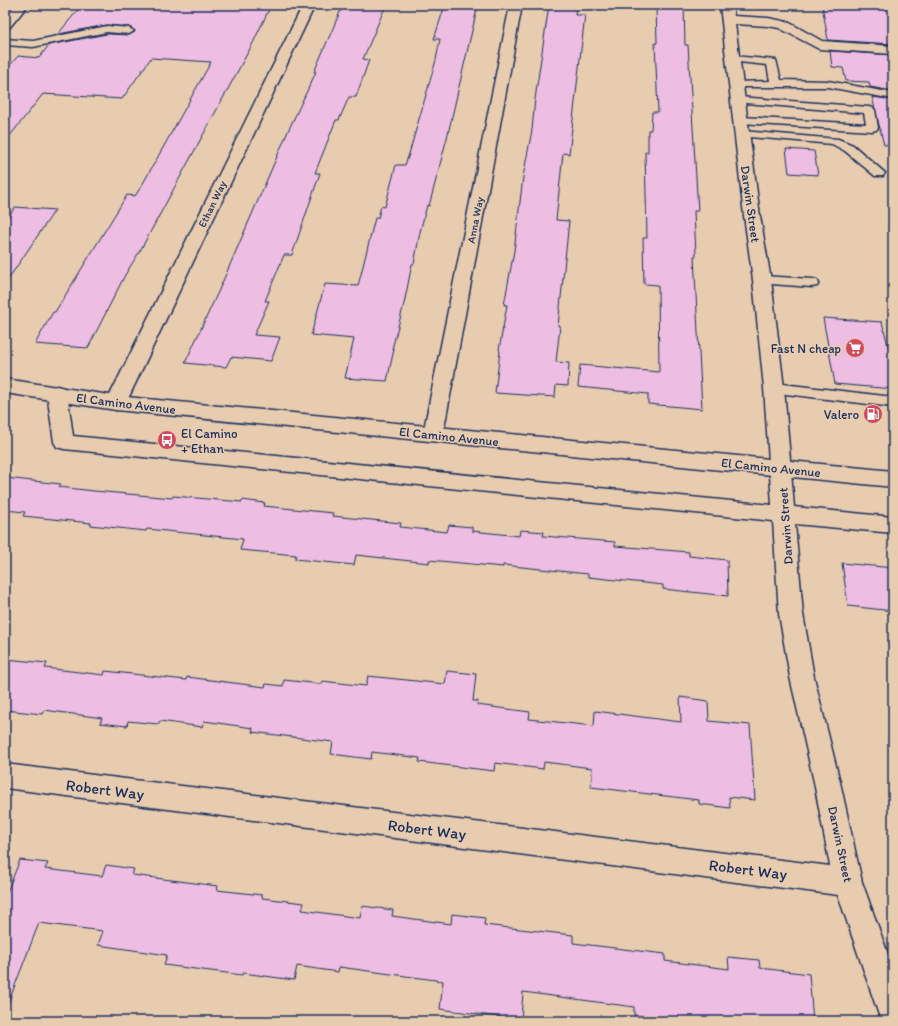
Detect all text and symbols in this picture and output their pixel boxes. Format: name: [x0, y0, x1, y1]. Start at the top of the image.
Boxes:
street label: Darwin Street: [738, 165, 763, 244]
street label: Ethan Way: [196, 179, 229, 230]
street label: Anna Way: [465, 195, 487, 245]
supermarket icon: Fast N cheap: [844, 337, 866, 359]
place label: Fast N cheap: [771, 341, 841, 356]
street label: El Camino Avenue: [75, 390, 177, 417]
fuel station icon: Valero: [862, 403, 884, 425]
place label: Valero: [824, 407, 859, 422]
street label: El Camino Avenue: [398, 424, 500, 449]
place label: El Camino + Ethan: [181, 426, 238, 456]
bus stop icon: El Camino + Ethan: [156, 429, 178, 451]
street label: El Camino Avenue: [720, 455, 822, 480]
street label: Darwin Street: [775, 487, 796, 565]
street label: Robert Way: [65, 775, 146, 804]
street label: Darwin Street: [825, 805, 856, 884]
street label: Robert Way: [387, 815, 468, 844]
street label: Robert Way: [708, 855, 789, 884]

